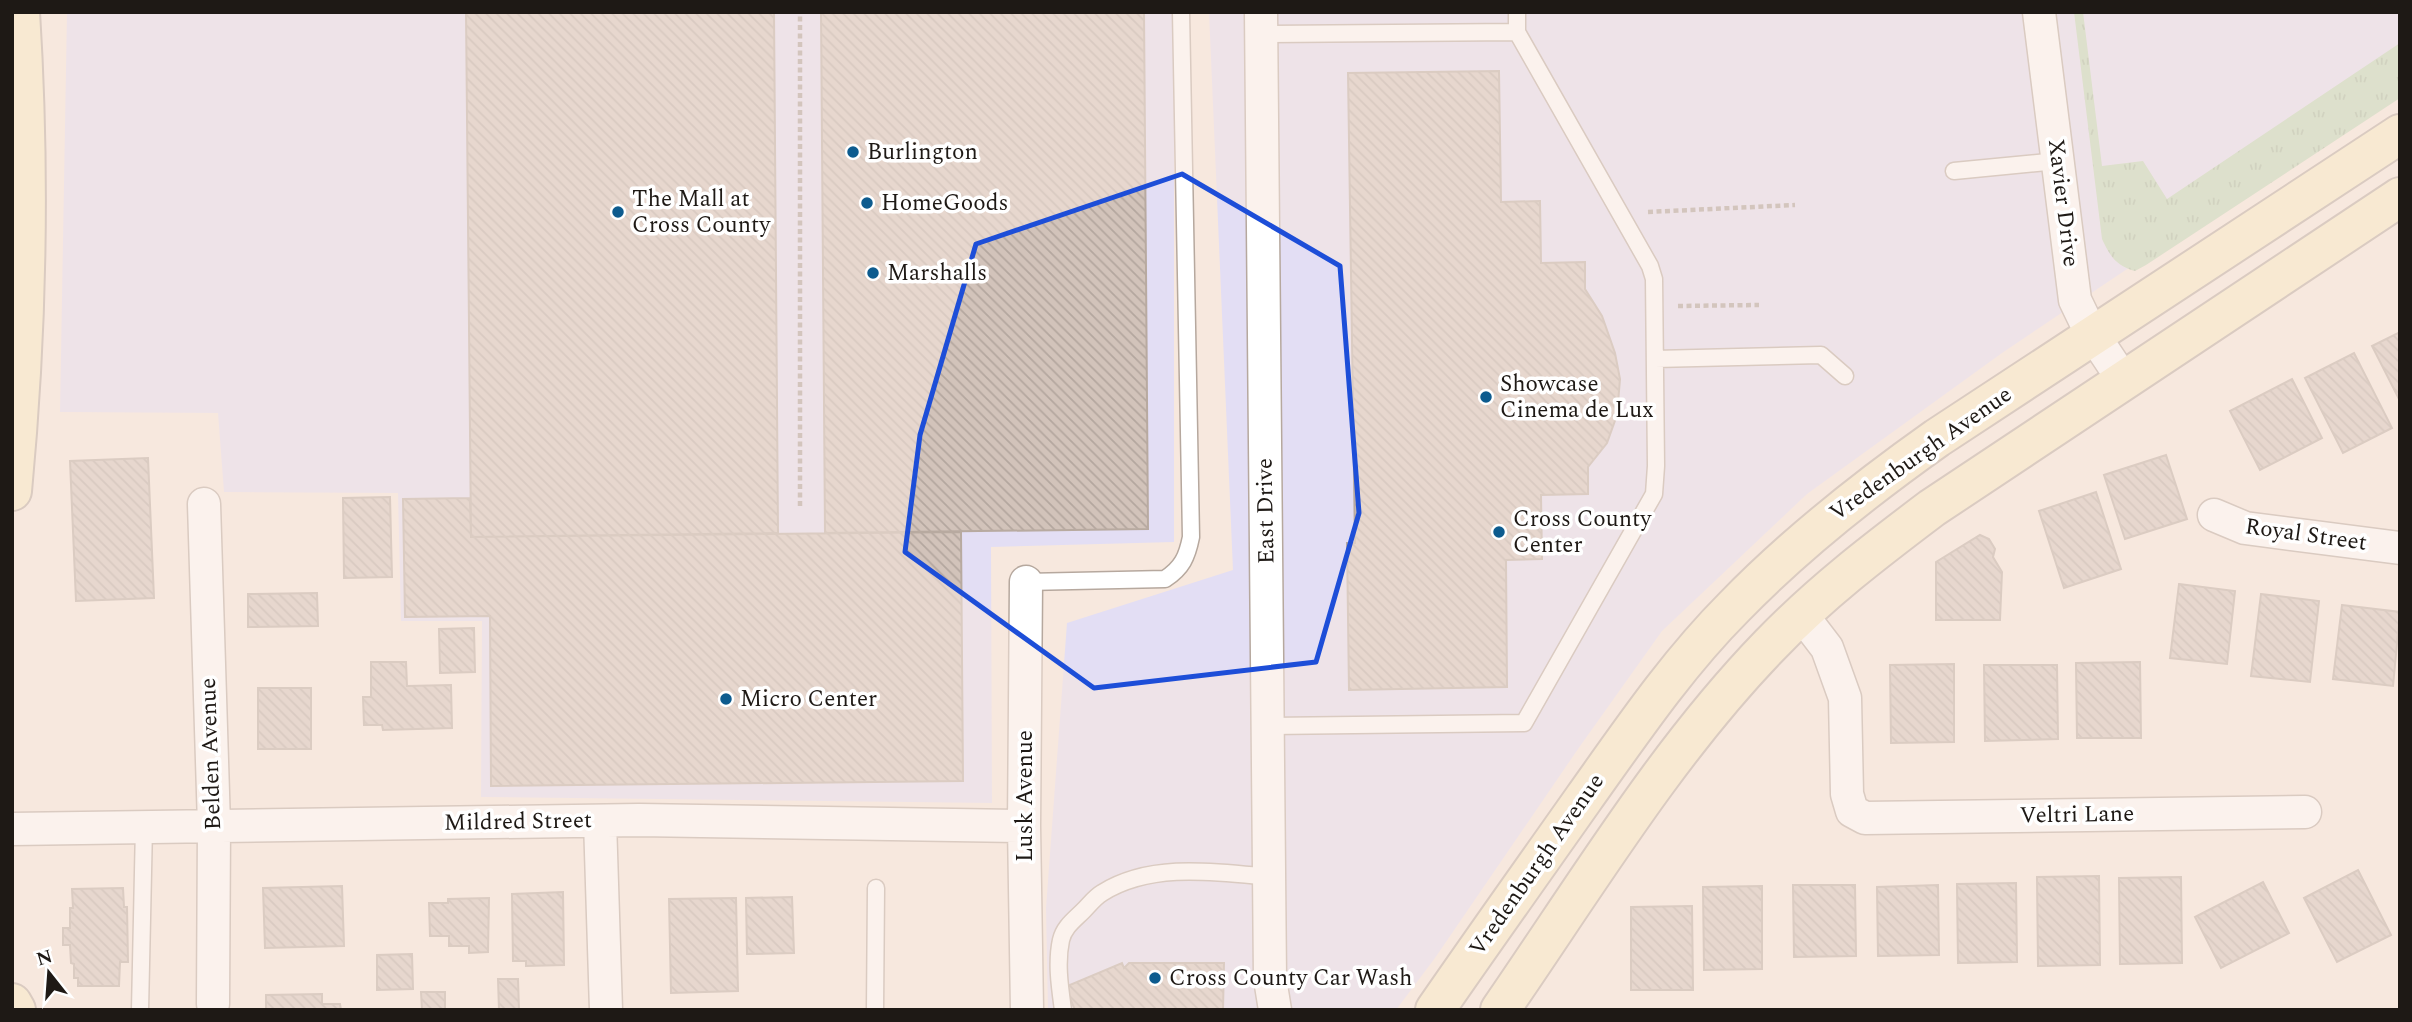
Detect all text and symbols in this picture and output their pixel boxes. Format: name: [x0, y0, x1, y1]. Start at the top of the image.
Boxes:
place label: Burlington: [867, 135, 978, 170]
street label: Xavier Drive: [2038, 137, 2088, 269]
marker: Burlington: [845, 144, 861, 160]
place label: The Mall at Cross County: [632, 182, 771, 243]
place label: HomeGoods: [881, 186, 1009, 221]
marker: HomeGoods: [859, 195, 875, 211]
marker: The Mall at Cross County: [610, 204, 626, 220]
place label: Marshalls: [887, 256, 987, 291]
marker: Marshalls: [865, 265, 881, 281]
place label: Showcase Cinema de Lux: [1500, 367, 1654, 428]
street label: Vredenburgh Avenue: [1822, 378, 2020, 530]
marker: Showcase Cinema de Lux: [1478, 389, 1494, 405]
street label: East Drive: [1248, 458, 1284, 564]
place label: Cross County Center: [1513, 502, 1652, 563]
street label: Royal Street: [2243, 509, 2369, 561]
marker: Cross County Center: [1491, 524, 1507, 540]
street label: Belden Avenue: [191, 677, 231, 831]
place label: Micro Center: [740, 682, 877, 717]
marker: Micro Center: [718, 691, 734, 707]
street label: Lusk Avenue: [1008, 730, 1043, 862]
street label: Vredenburgh Avenue: [1461, 766, 1613, 964]
street label: Veltri Lane: [2019, 797, 2135, 833]
street label: Mildred Street: [444, 803, 592, 841]
north arrow: [14, 938, 84, 1008]
text: N: [33, 942, 56, 974]
place label: Cross County Car Wash: [1169, 961, 1412, 996]
marker: Cross County Car Wash: [1147, 970, 1163, 986]

